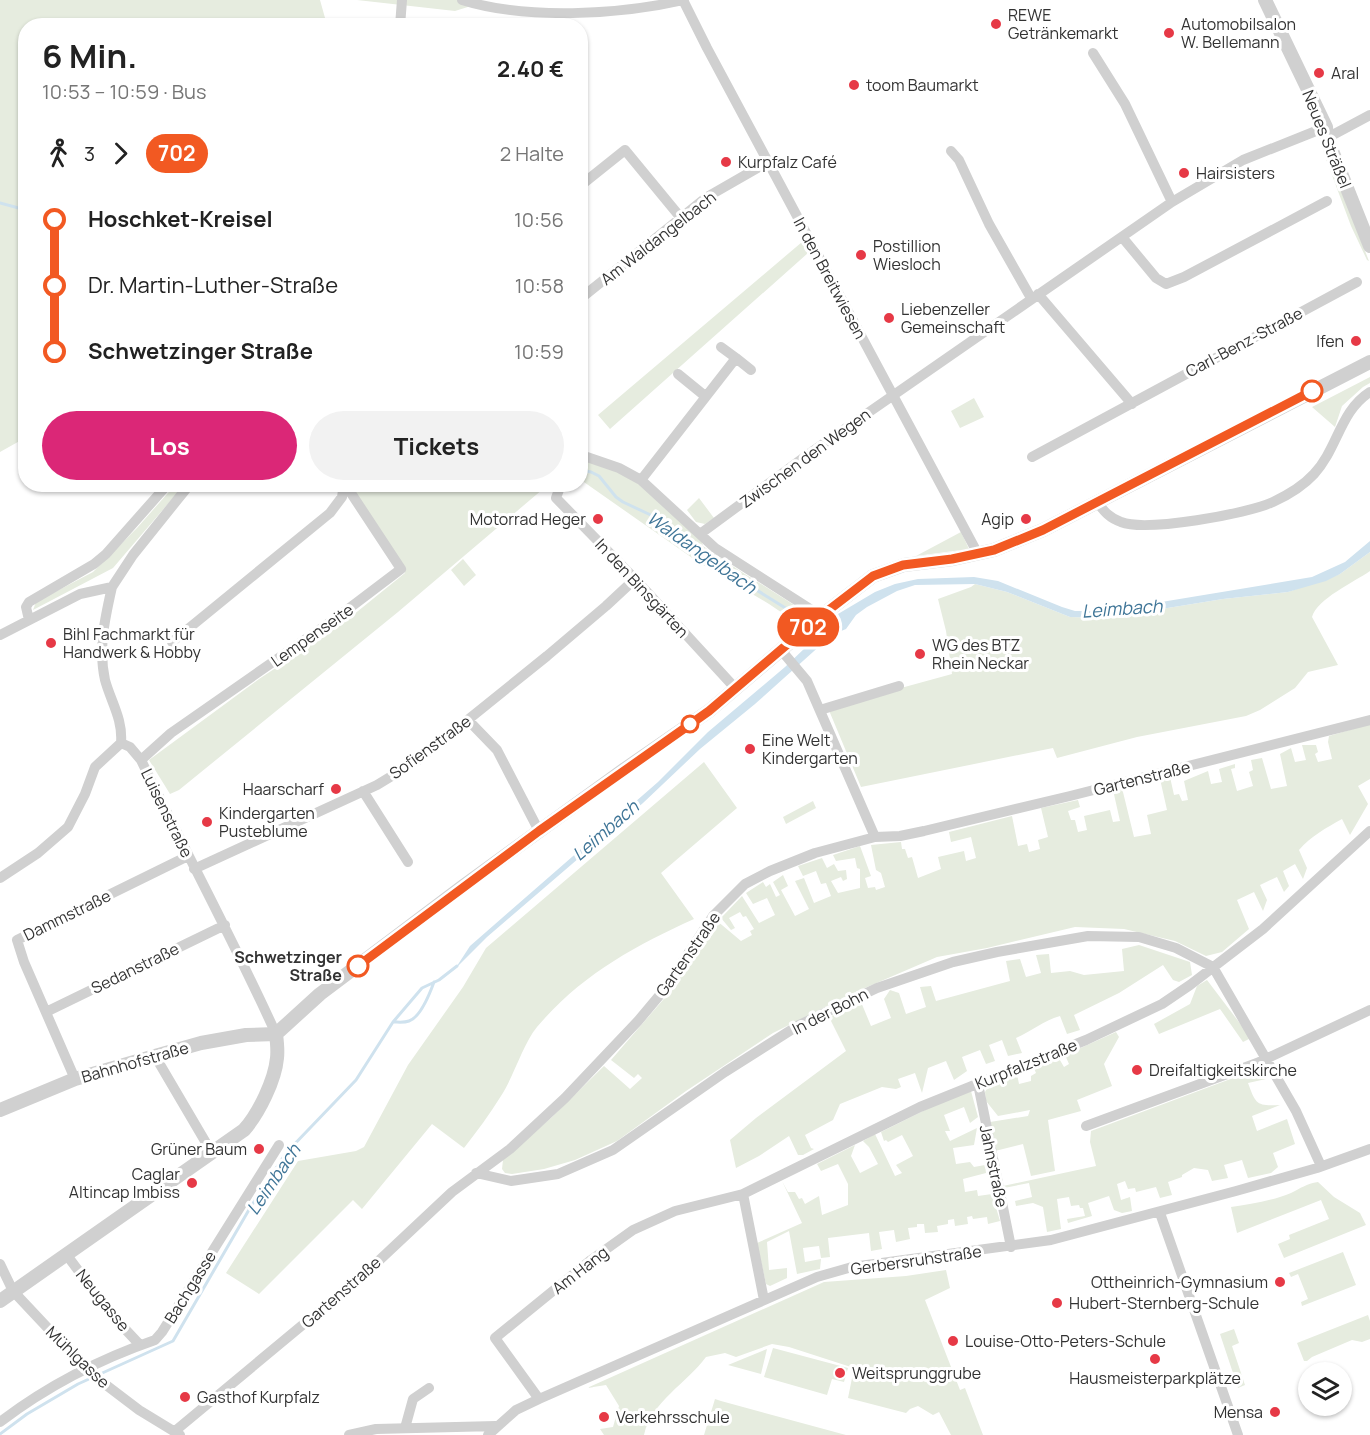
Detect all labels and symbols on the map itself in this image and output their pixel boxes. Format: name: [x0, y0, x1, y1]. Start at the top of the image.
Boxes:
place label: REWE Getränkemarkt: [1008, 4, 1118, 44]
place label: Automobilsalon W. Bellemann: [1181, 13, 1296, 53]
marker: REWE Getränkemarkt: [989, 17, 1003, 31]
marker: Automobilsalon W. Bellemann: [1162, 26, 1176, 40]
place label: Aral: [1331, 62, 1359, 84]
marker: Aral: [1312, 66, 1326, 80]
place label: toom Baumarkt: [866, 74, 979, 96]
marker: toom Baumarkt: [847, 78, 861, 92]
street label: Neues Sträßel: [1297, 87, 1357, 191]
place label: Kurpfalz Café: [738, 151, 837, 173]
marker: Kurpfalz Café: [719, 155, 733, 169]
place label: Hairsisters: [1196, 162, 1275, 184]
marker: Hairsisters: [1177, 166, 1191, 180]
street label: Am Waldangelbach: [596, 186, 720, 290]
street label: In den Breitwiesen: [789, 213, 871, 343]
place label: Postillion Wiesloch: [873, 235, 941, 275]
marker: Postillion Wiesloch: [854, 248, 868, 262]
place label: Liebenzeller Gemeinschaft: [901, 298, 1005, 338]
street label: Carl-Benz-Straße: [1182, 302, 1306, 382]
marker: Liebenzeller Gemeinschaft: [882, 311, 896, 325]
place label: Ifen: [1316, 330, 1344, 352]
marker: Ifen: [1349, 334, 1363, 348]
unlabelled marker: [1301, 380, 1323, 402]
street label: Zwischen den Wegen: [735, 403, 875, 513]
water label: Waldangelbach: [643, 505, 762, 599]
place label: Motorrad Heger: [470, 508, 586, 530]
place label: Agip: [981, 508, 1014, 530]
marker: Motorrad Heger: [591, 512, 605, 526]
marker: Agip: [1019, 512, 1033, 526]
street label: In den Binsgärten: [590, 534, 694, 642]
water label: Leimbach: [1081, 593, 1164, 623]
street label: Lempenseite: [266, 598, 358, 672]
line badge: 702: [774, 608, 842, 646]
place label: Bihl Fachmarkt für Handwerk & Hobby: [63, 623, 202, 663]
place label: WG des BTZ Rhein Neckar: [932, 634, 1029, 674]
marker: Bihl Fachmarkt für Handwerk & Hobby: [44, 636, 58, 650]
marker: WG des BTZ Rhein Neckar: [913, 647, 927, 661]
street label: Sofienstraße: [385, 710, 475, 784]
unlabelled marker: [681, 715, 699, 733]
place label: Eine Welt Kindergarten: [762, 729, 858, 769]
marker: Eine Welt Kindergarten: [743, 742, 757, 756]
street label: Gartenstraße: [1091, 755, 1193, 801]
street label: Luisenstraße: [136, 765, 198, 861]
place label: Haarscharf: [243, 778, 324, 800]
marker: Haarscharf: [329, 782, 343, 796]
water label: Leimbach: [567, 794, 644, 865]
place label: Kindergarten Pusteblume: [219, 802, 315, 842]
marker: Kindergarten Pusteblume: [200, 815, 214, 829]
street label: Dammstraße: [20, 884, 114, 946]
street label: Gartenstraße: [651, 907, 725, 1001]
street label: Sedanstraße: [87, 937, 183, 999]
place label: Schwetzinger Straße: [234, 946, 342, 986]
marker: Schwetzinger Straße: [347, 955, 369, 977]
street label: In der Bohn: [788, 982, 872, 1040]
street label: Kurpfalzstraße: [972, 1034, 1080, 1094]
street label: Bahnhofstraße: [79, 1036, 191, 1088]
place label: Dreifaltigkeitskirche: [1149, 1059, 1297, 1081]
marker: Dreifaltigkeitskirche: [1130, 1063, 1144, 1077]
street label: Jahnstraße: [975, 1123, 1013, 1209]
place label: Grüner Baum: [151, 1138, 247, 1160]
water label: Leimbach: [241, 1138, 306, 1219]
marker: Grüner Baum: [252, 1142, 266, 1156]
place label: Caglar Altincap Imbiss: [69, 1163, 180, 1203]
marker: Caglar Altincap Imbiss: [185, 1176, 199, 1190]
street label: Gerbersruhstraße: [849, 1240, 983, 1280]
street label: Am Hang: [547, 1241, 613, 1299]
street label: Bachgasse: [159, 1247, 221, 1327]
street label: Gartenstraße: [297, 1251, 385, 1333]
street label: Neugasse: [71, 1264, 135, 1336]
place label: Ottheinrich-Gymnasium: [1091, 1271, 1268, 1293]
marker: Ottheinrich-Gymnasium: [1273, 1275, 1287, 1289]
place label: Hubert-Sternberg-Schule: [1069, 1292, 1259, 1314]
marker: Hubert-Sternberg-Schule: [1050, 1296, 1064, 1310]
street label: Mühlgasse: [41, 1321, 115, 1393]
place label: Louise-Otto-Peters-Schule: [965, 1330, 1166, 1352]
marker: Louise-Otto-Peters-Schule: [946, 1334, 960, 1348]
marker: Hausmeisterparkplätze: [1148, 1352, 1162, 1366]
place label: Weitsprunggrube: [852, 1362, 981, 1384]
marker: Weitsprunggrube: [833, 1366, 847, 1380]
place label: Hausmeisterparkplätze: [1069, 1367, 1241, 1389]
place label: Gasthof Kurpfalz: [197, 1386, 320, 1408]
marker: Gasthof Kurpfalz: [178, 1390, 192, 1404]
place label: Mensa: [1214, 1401, 1263, 1423]
marker: Mensa: [1268, 1405, 1282, 1419]
place label: Verkehrsschule: [616, 1406, 730, 1428]
marker: Verkehrsschule: [597, 1410, 611, 1424]

